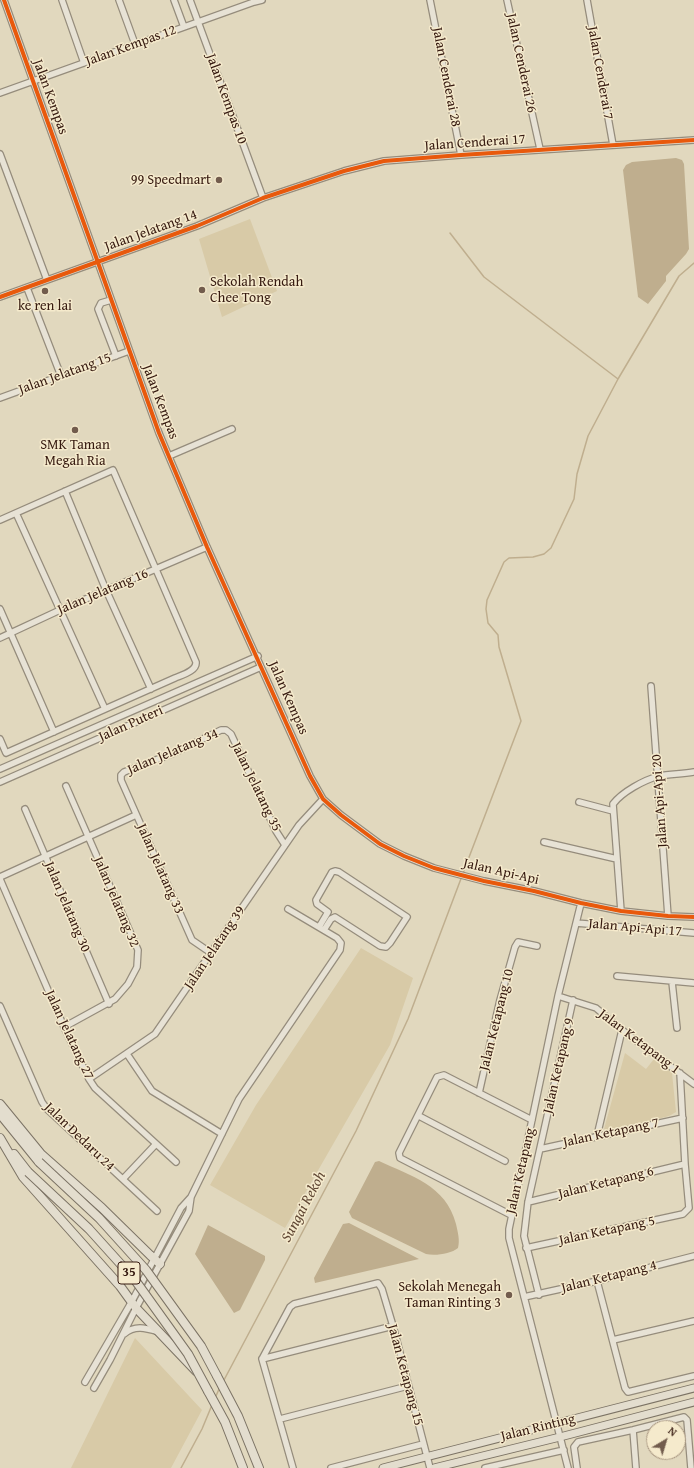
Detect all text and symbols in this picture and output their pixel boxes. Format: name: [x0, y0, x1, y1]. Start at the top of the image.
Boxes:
street label: Jalan Cenderai 26: [502, 12, 540, 114]
street label: Jalan Kempas 12: [83, 22, 179, 70]
street label: Jalan Cenderai 7: [584, 25, 616, 121]
street label: Jalan Cenderai 28: [428, 26, 464, 128]
street label: Jalan Kempas 10: [202, 51, 250, 147]
street label: Jalan Kempas: [29, 57, 71, 137]
street label: Jalan Cenderai 17: [424, 131, 526, 155]
place label: 99 Speedmart: [131, 172, 211, 188]
marker: 99 Speedmart: [214, 175, 224, 185]
street label: Jalan Jelatang 14: [103, 207, 199, 255]
place label: Sekolah Rendah Chee Tong: [210, 274, 303, 306]
marker: Sekolah Rendah Chee Tong: [197, 285, 207, 295]
marker: ke ren lai: [40, 286, 50, 296]
place label: ke ren lai: [18, 298, 72, 314]
street label: Jalan Jelatang 15: [17, 350, 113, 398]
street label: Jalan Kempas: [138, 362, 182, 442]
marker: SMK Taman Megah Ria: [70, 425, 80, 435]
place label: SMK Taman Megah Ria: [40, 437, 110, 470]
street label: Jalan Jelatang 16: [55, 565, 151, 619]
street label: Jalan Kempas: [264, 659, 312, 737]
street label: Jalan Puteri: [96, 702, 166, 746]
street label: Jalan Jelatang 34: [125, 725, 221, 779]
street label: Jalan Jelatang 35: [227, 740, 285, 834]
street label: Jalan Api-Api 20: [648, 754, 672, 848]
street label: Jalan Jelatang 33: [133, 821, 187, 917]
street label: Jalan Jelatang 32: [89, 854, 143, 950]
street label: Jalan Api-Api: [461, 855, 541, 889]
street label: Jalan Jelatang 30: [40, 859, 94, 955]
street label: Jalan Jelatang 39: [181, 903, 249, 993]
street label: Jalan Api-Api 17: [588, 916, 682, 940]
street label: Jalan Ketapang 10: [476, 967, 518, 1073]
street label: Jalan Jelatang 27: [41, 987, 97, 1083]
street label: Jalan Ketapang 1: [595, 1006, 683, 1078]
street label: Jalan Ketapang 9: [540, 1016, 578, 1116]
street label: Jalan Dedaru 24: [40, 1099, 118, 1175]
street label: Jalan Ketapang 7: [561, 1115, 661, 1151]
street label: Jalan Ketapang: [503, 1126, 539, 1216]
street label: Jalan Ketapang 6: [557, 1163, 655, 1203]
water label: Sungai Rekoh: [278, 1169, 330, 1245]
street label: Jalan Ketapang 5: [557, 1213, 657, 1249]
street label: Jalan Ketapang 4: [560, 1257, 658, 1297]
road number: 35: [118, 1262, 140, 1284]
place label: Sekolah Menegah Taman Rinting 3: [398, 1279, 501, 1312]
marker: Sekolah Menegah Taman Rinting 3: [504, 1290, 514, 1300]
street label: Jalan Ketapang 15: [383, 1322, 427, 1428]
street label: Jalan Rinting: [499, 1411, 577, 1445]
north arrow: [646, 1420, 686, 1460]
text: N: [665, 1423, 681, 1440]

